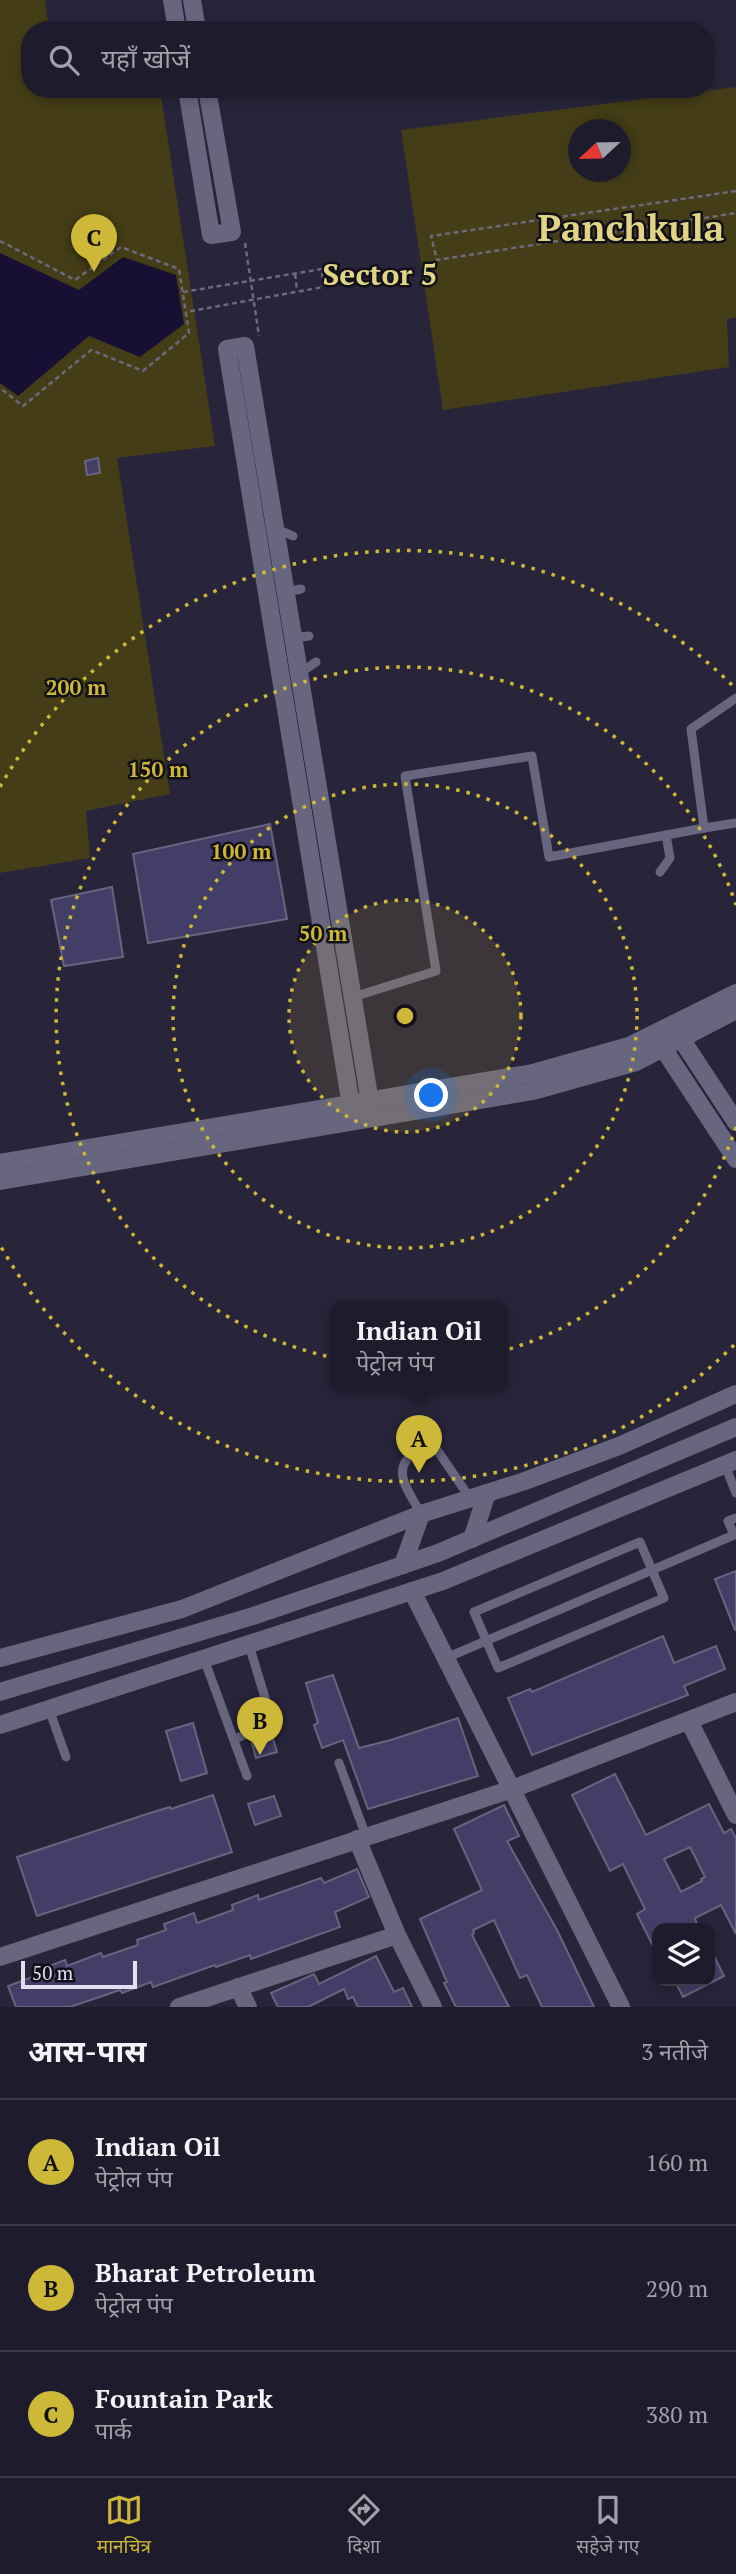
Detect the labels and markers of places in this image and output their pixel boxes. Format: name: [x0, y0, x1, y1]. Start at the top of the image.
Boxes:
pin: C: [71, 214, 117, 272]
centre of rings: [393, 1004, 417, 1028]
pin: A: [396, 1415, 442, 1473]
pin: B: [237, 1697, 283, 1755]

